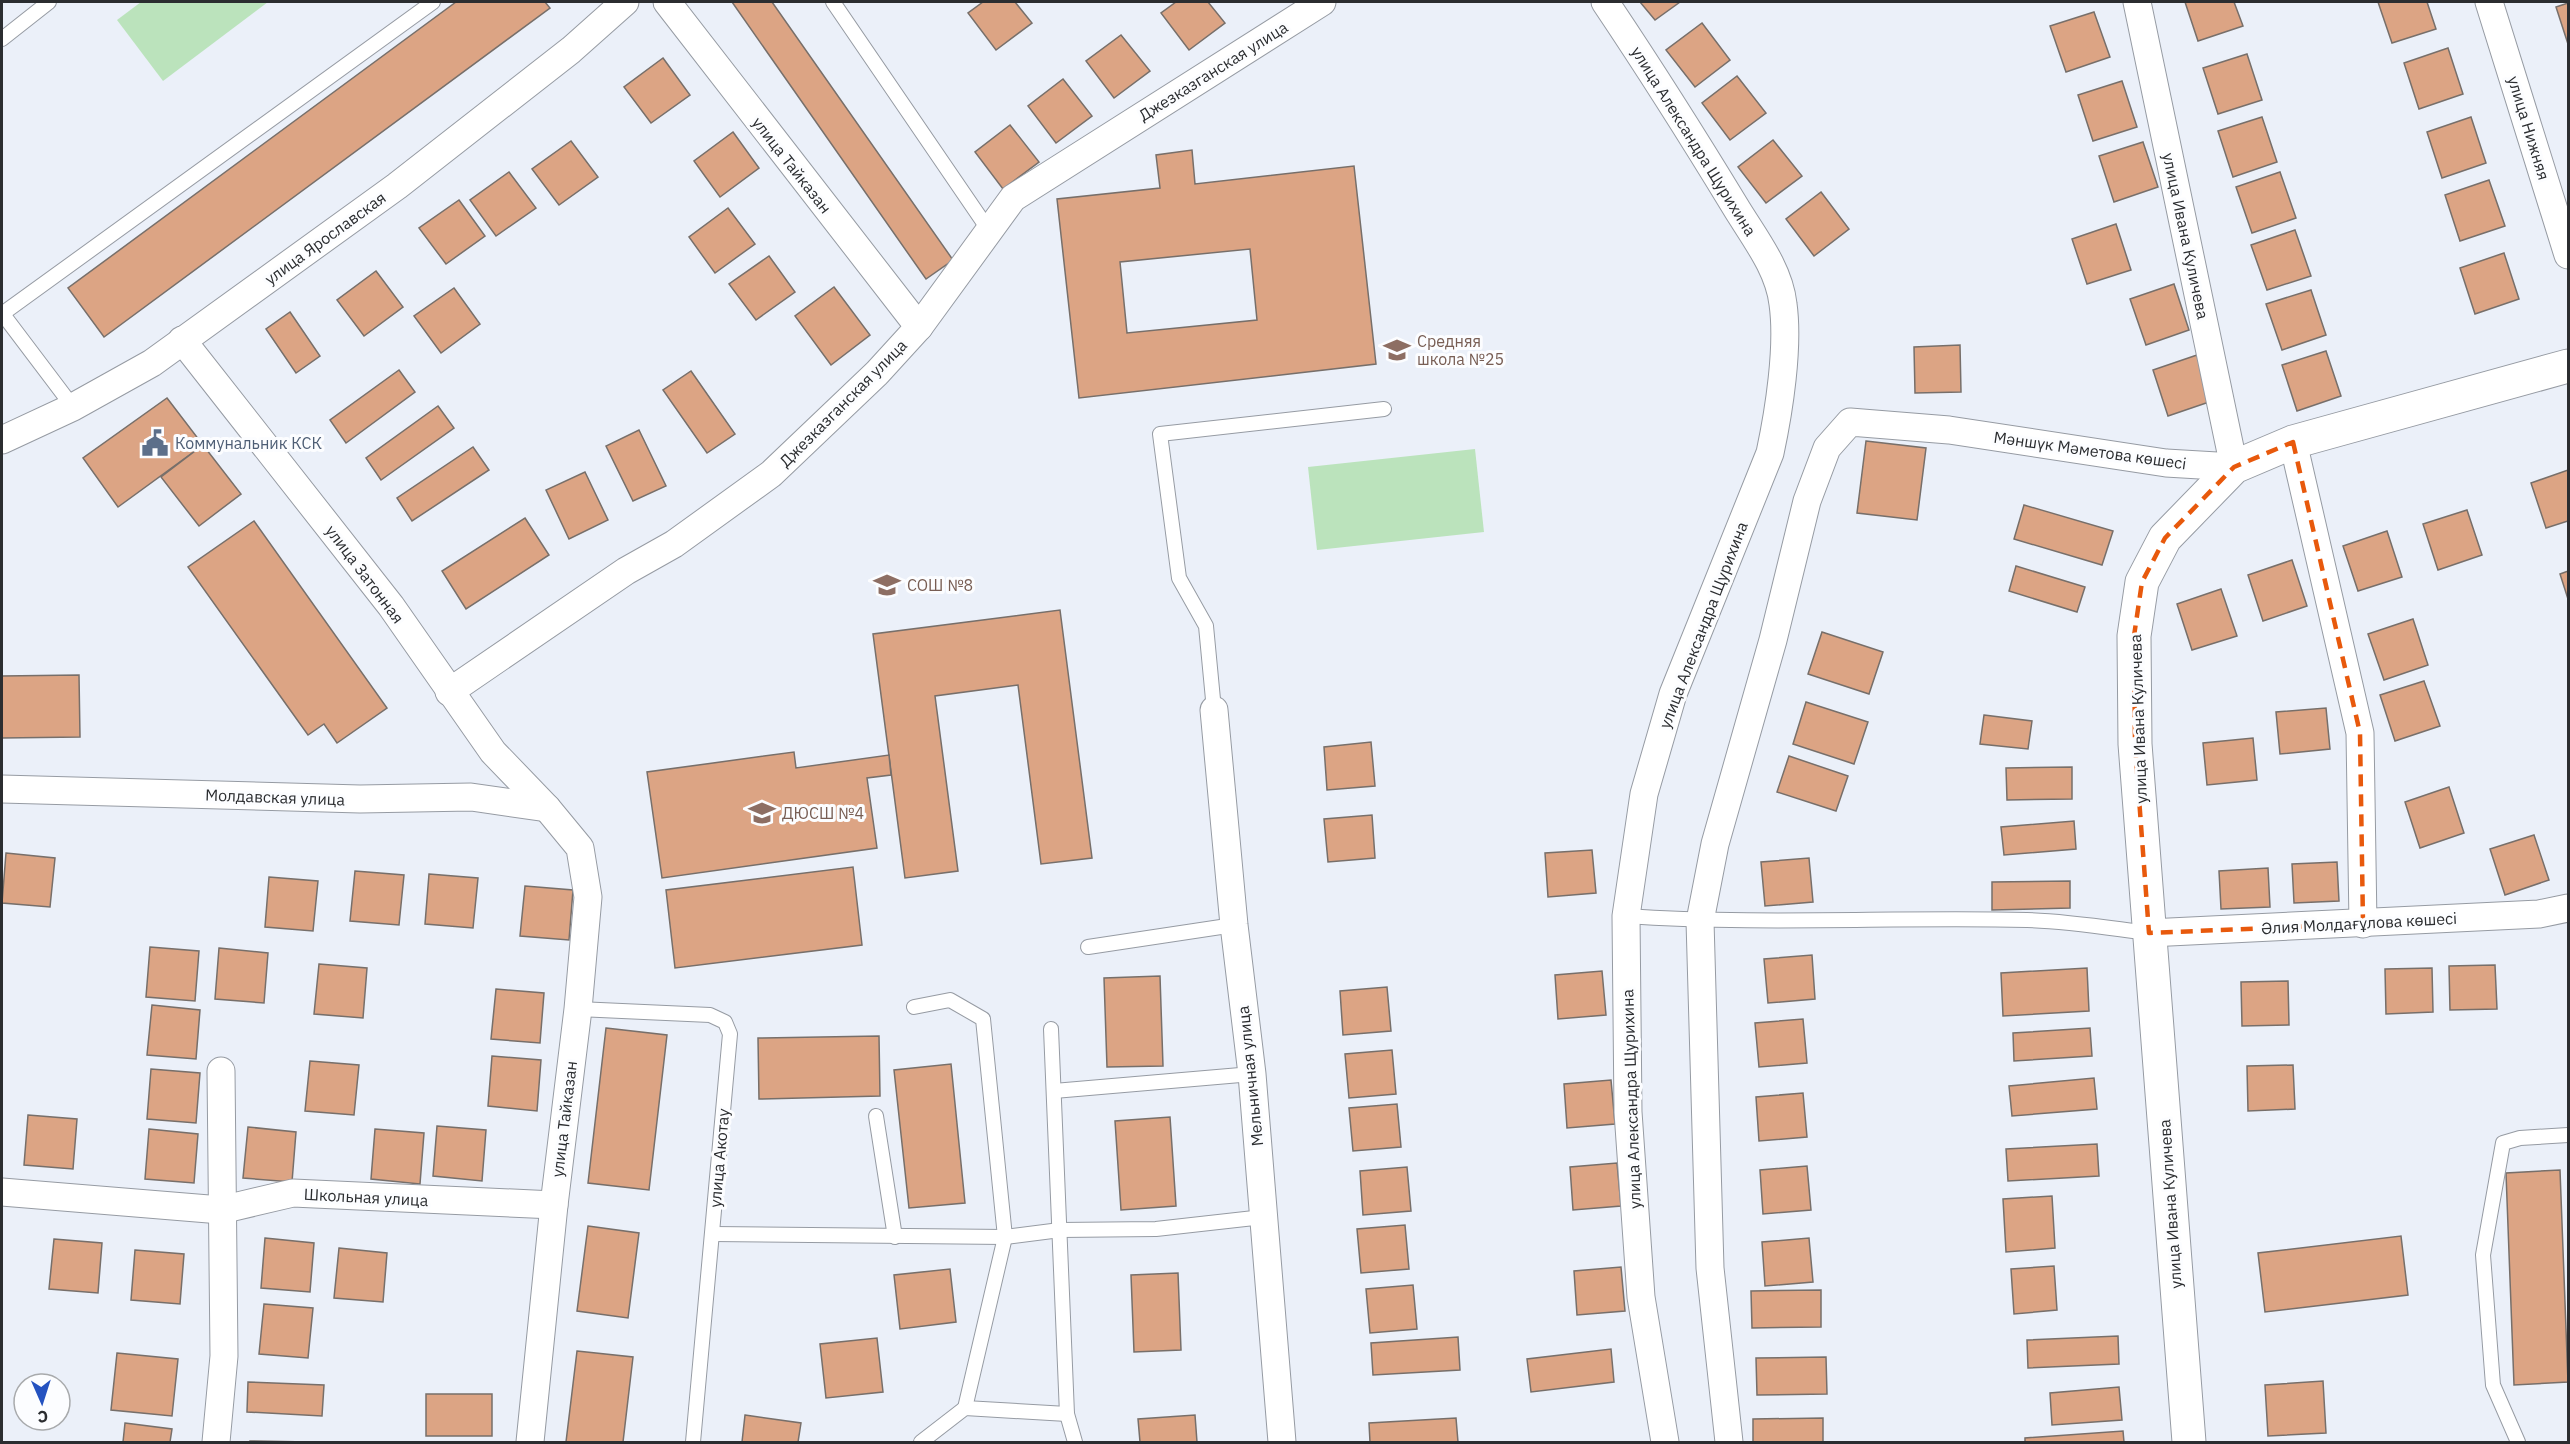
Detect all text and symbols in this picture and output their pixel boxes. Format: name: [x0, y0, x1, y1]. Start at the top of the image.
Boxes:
street label: Джезказганская улица: [1135, 17, 1292, 125]
street label: улица Александра Щурихина: [1627, 42, 1761, 240]
street label: улица Нижняя: [2504, 74, 2554, 182]
street label: улица Тайказан: [748, 113, 836, 217]
street label: улица Ивана Куличева: [2159, 151, 2214, 322]
street label: улица Ярославская: [260, 187, 390, 289]
place label: Средняя школа №25: [1417, 331, 1504, 369]
street label: Джезказганская улица: [775, 335, 911, 471]
school or university icon: Средняя школа №25: [1382, 335, 1412, 365]
street label: Мәншүк Мәметова көшесі: [1992, 427, 2188, 473]
public building icon: Коммунальник КСК: [140, 428, 170, 458]
place label: Коммунальник КСК: [175, 433, 322, 453]
street label: улица Александра Щурихина: [1654, 518, 1752, 731]
street label: улица Затонная: [321, 521, 409, 627]
school or university icon: СОШ №8: [872, 570, 902, 600]
place label: СОШ №8: [907, 575, 973, 595]
street label: улица Ивана Куличева: [2125, 633, 2151, 804]
street label: Молдавская улица: [205, 785, 346, 809]
school or university icon: ДЮСШ №4: [747, 798, 777, 828]
place label: ДЮСШ №4: [782, 803, 864, 823]
street label: Әлия Молдағұлова көшесі: [2260, 908, 2458, 938]
street label: улица Александра Щурихина: [1617, 988, 1645, 1209]
street label: Мельничная улица: [1233, 1004, 1267, 1147]
street label: улица Тайказан: [547, 1060, 581, 1178]
street label: улица Акотау: [705, 1108, 733, 1208]
street label: улица Ивана Куличева: [2154, 1118, 2186, 1289]
street label: Школьная улица: [303, 1184, 429, 1210]
north arrow: [12, 1372, 72, 1432]
text: С: [37, 1407, 49, 1427]

